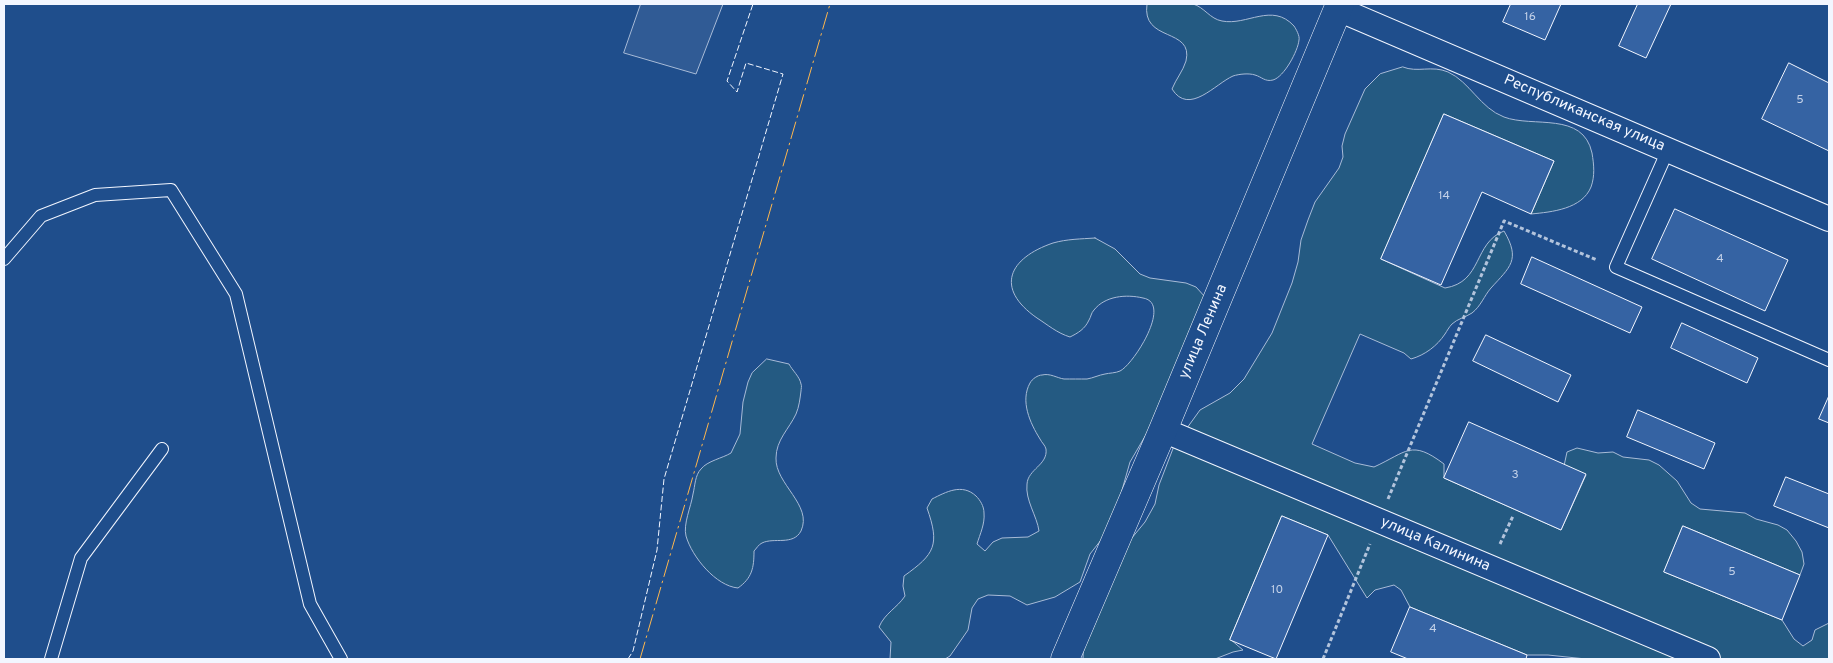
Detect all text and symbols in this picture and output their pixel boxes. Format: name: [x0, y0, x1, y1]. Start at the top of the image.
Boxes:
house number: 16: [1524, 11, 1536, 25]
street label: Республиканская улица: [1501, 72, 1667, 156]
house number: 5: [1796, 94, 1804, 108]
house number: 14: [1438, 190, 1450, 204]
house number: 4: [1716, 253, 1724, 267]
street label: улица Ленина: [1176, 282, 1232, 382]
house number: 3: [1511, 469, 1519, 483]
street label: улица Калинина: [1377, 514, 1493, 576]
house number: 5: [1728, 566, 1736, 580]
house number: 10: [1271, 584, 1283, 598]
house number: 4: [1429, 623, 1437, 637]

